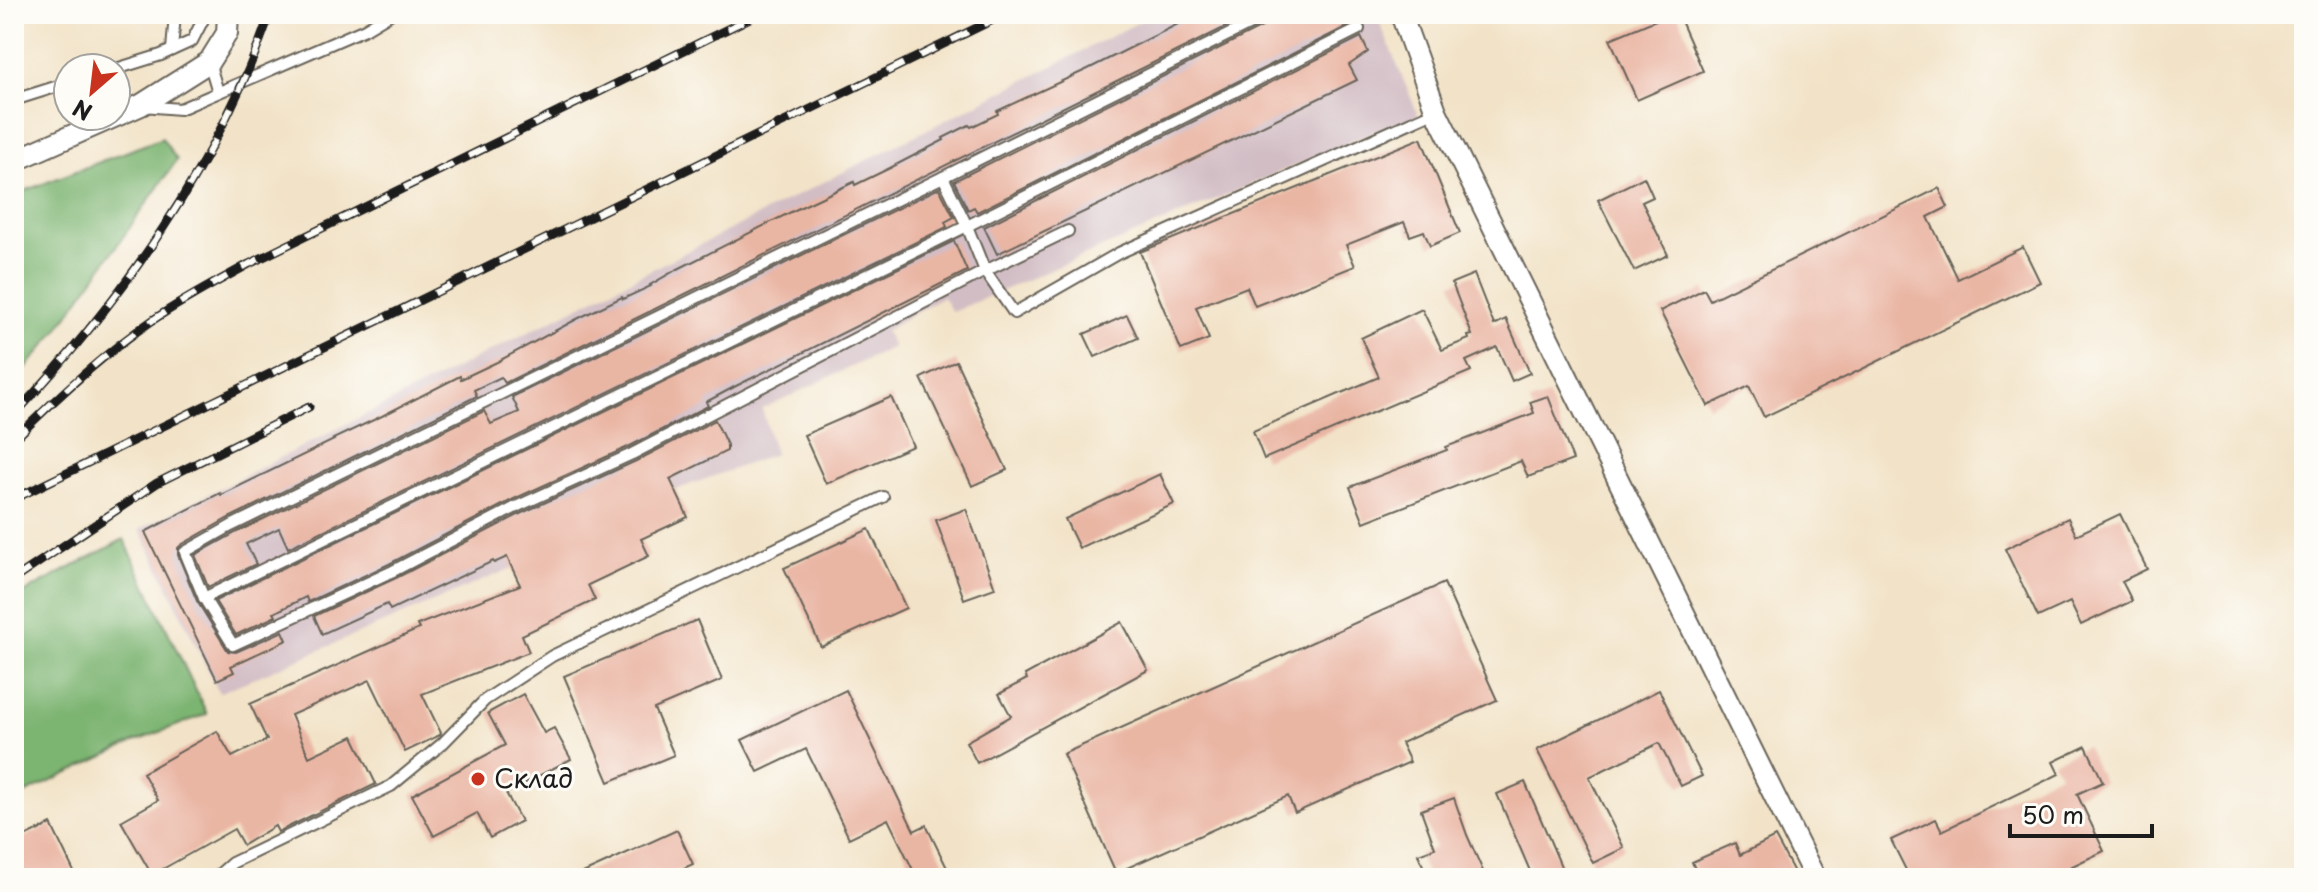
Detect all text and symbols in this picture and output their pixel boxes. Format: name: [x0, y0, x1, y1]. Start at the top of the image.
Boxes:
north arrow: [52, 52, 132, 132]
text: N: [66, 92, 97, 130]
place label: Склад: [494, 758, 573, 797]
marker: Склад: [469, 770, 487, 788]
scale bar: [2010, 788, 2152, 838]
text: 50 m: [2022, 796, 2084, 832]

